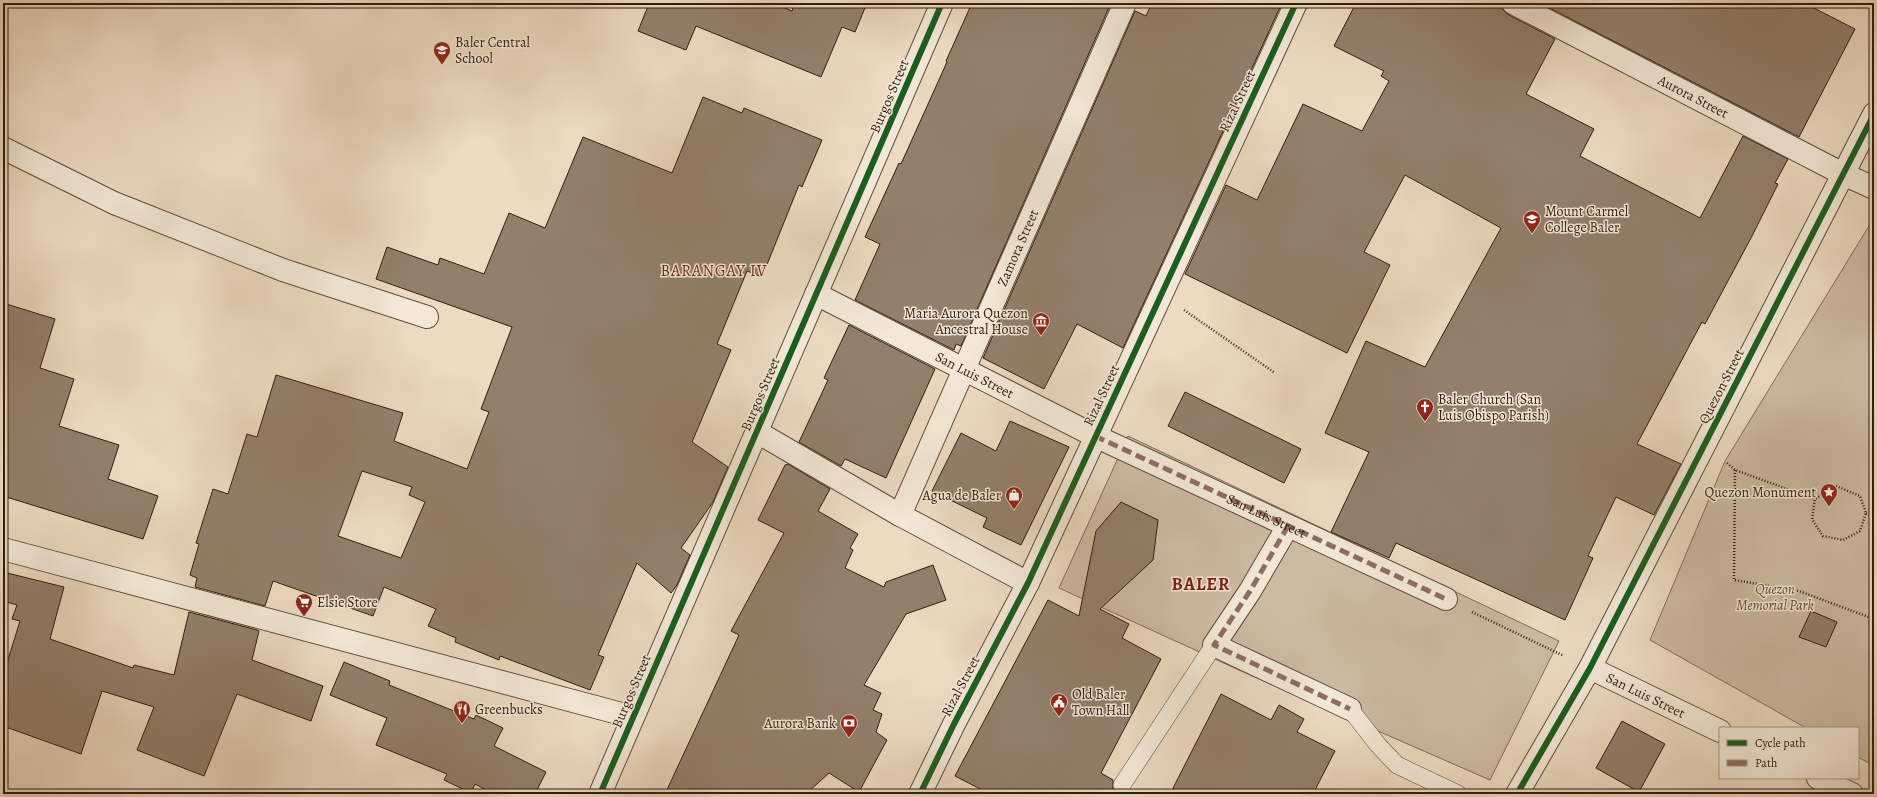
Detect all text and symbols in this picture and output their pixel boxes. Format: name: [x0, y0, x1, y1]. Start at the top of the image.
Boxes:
place label: Baler Central School: [455, 33, 530, 68]
school or university icon: Baler Central School: [432, 40, 452, 65]
street label: Burgos Street: [865, 56, 914, 136]
street label: Rizal Street: [1215, 67, 1260, 135]
street label: Aurora Street: [1654, 70, 1732, 123]
place label: Mount Carmel College Baler: [1545, 202, 1629, 237]
street label: Zamora Street: [993, 206, 1043, 289]
school or university icon: Mount Carmel College Baler: [1522, 209, 1542, 234]
district label: BARANGAY IV: [660, 260, 768, 282]
place label: Maria Aurora Quezon Ancestral House: [904, 304, 1028, 339]
museum icon: Maria Aurora Quezon Ancestral House: [1031, 311, 1051, 336]
street label: Quezon Street: [1694, 345, 1749, 427]
street label: San Luis Street: [932, 347, 1017, 403]
street label: Burgos Street: [736, 354, 785, 434]
street label: Rizal Street: [1079, 361, 1124, 429]
place label: Baler Church (San Luis Obispo Parish): [1438, 390, 1549, 425]
church icon: Baler Church (San Luis Obispo Parish): [1415, 397, 1435, 422]
place icon: Quezon Monument: [1819, 482, 1839, 507]
place label: Quezon Monument: [1705, 483, 1816, 502]
shop icon: Agua de Baler: [1004, 485, 1024, 510]
place label: Agua de Baler: [921, 486, 1002, 505]
street label: San Luis Street: [1223, 489, 1309, 543]
district label: BALER: [1171, 572, 1231, 596]
park label: Quezon Memorial Park: [1736, 580, 1814, 615]
supermarket icon: Elsie Store: [294, 592, 314, 617]
place label: Elsie Store: [317, 593, 378, 612]
street label: Burgos Street: [607, 651, 656, 731]
street label: Rizal Street: [937, 652, 984, 720]
street label: San Luis Street: [1603, 668, 1689, 723]
place label: Old Baler Town Hall: [1072, 685, 1130, 720]
public building icon: Old Baler Town Hall: [1049, 692, 1069, 717]
restaurant icon: Greenbucks: [452, 699, 472, 724]
place label: Greenbucks: [475, 700, 543, 719]
bank icon: Aurora Bank: [839, 713, 859, 738]
place label: Aurora Bank: [763, 714, 836, 733]
legend: [1719, 727, 1859, 779]
text: Cycle path: [1755, 735, 1806, 751]
text: Path: [1755, 755, 1778, 771]

